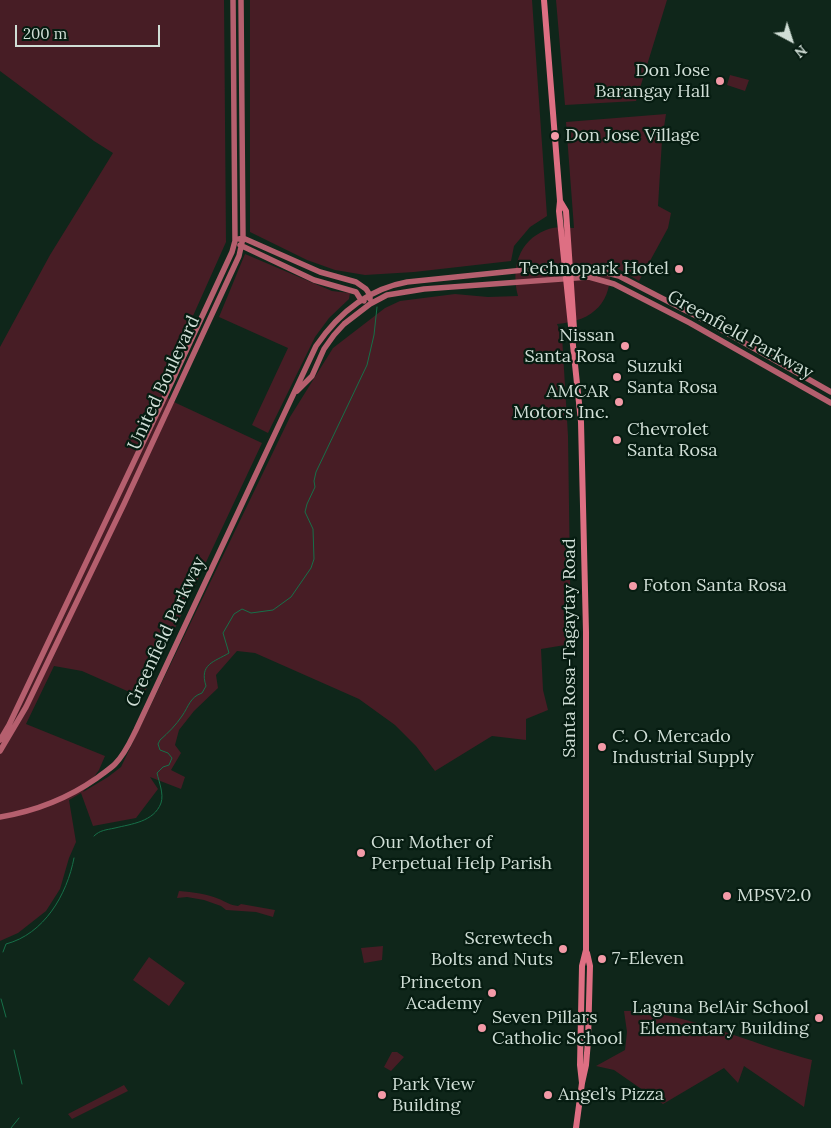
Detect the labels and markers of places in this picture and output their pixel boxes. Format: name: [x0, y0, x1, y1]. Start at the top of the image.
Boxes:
place label: Don Jose Barangay Hall: [595, 60, 710, 102]
marker: Don Jose Barangay Hall: [714, 75, 726, 87]
place label: Don Jose Village: [565, 125, 700, 147]
marker: Don Jose Village: [549, 130, 561, 142]
place label: Technopark Hotel: [519, 258, 669, 280]
marker: Technopark Hotel: [673, 263, 685, 275]
place label: Nissan Santa Rosa: [524, 325, 615, 368]
marker: Nissan Santa Rosa: [619, 340, 631, 352]
place label: Suzuki Santa Rosa: [627, 356, 718, 398]
marker: Suzuki Santa Rosa: [611, 371, 623, 383]
place label: AMCAR Motors Inc.: [513, 381, 609, 424]
marker: AMCAR Motors Inc.: [613, 396, 625, 408]
place label: Chevrolet Santa Rosa: [627, 419, 718, 462]
marker: Chevrolet Santa Rosa: [611, 434, 623, 446]
place label: Foton Santa Rosa: [643, 575, 787, 597]
marker: Foton Santa Rosa: [627, 580, 639, 592]
place label: C. O. Mercado Industrial Supply: [612, 726, 754, 769]
marker: C. O. Mercado Industrial Supply: [596, 741, 608, 753]
place label: Our Mother of Perpetual Help Parish: [371, 832, 552, 874]
marker: Our Mother of Perpetual Help Parish: [355, 847, 367, 859]
place label: MPSV2.0: [737, 885, 811, 907]
marker: MPSV2.0: [721, 890, 733, 902]
place label: Screwtech Bolts and Nuts: [431, 928, 553, 971]
marker: Screwtech Bolts and Nuts: [557, 943, 569, 955]
place label: 7-Eleven: [612, 948, 684, 970]
marker: 7-Eleven: [596, 953, 608, 965]
place label: Princeton Academy: [400, 972, 482, 1014]
marker: Princeton Academy: [486, 987, 498, 999]
place label: Laguna BelAir School Elementary Building: [632, 997, 809, 1040]
place label: Seven Pillars Catholic School: [492, 1007, 623, 1050]
marker: Laguna BelAir School Elementary Building: [813, 1012, 825, 1024]
marker: Seven Pillars Catholic School: [476, 1022, 488, 1034]
place label: Park View Building: [392, 1074, 475, 1116]
place label: Angel’s Pizza: [558, 1084, 664, 1106]
marker: Park View Building: [376, 1089, 388, 1101]
marker: Angel’s Pizza: [542, 1089, 554, 1101]

